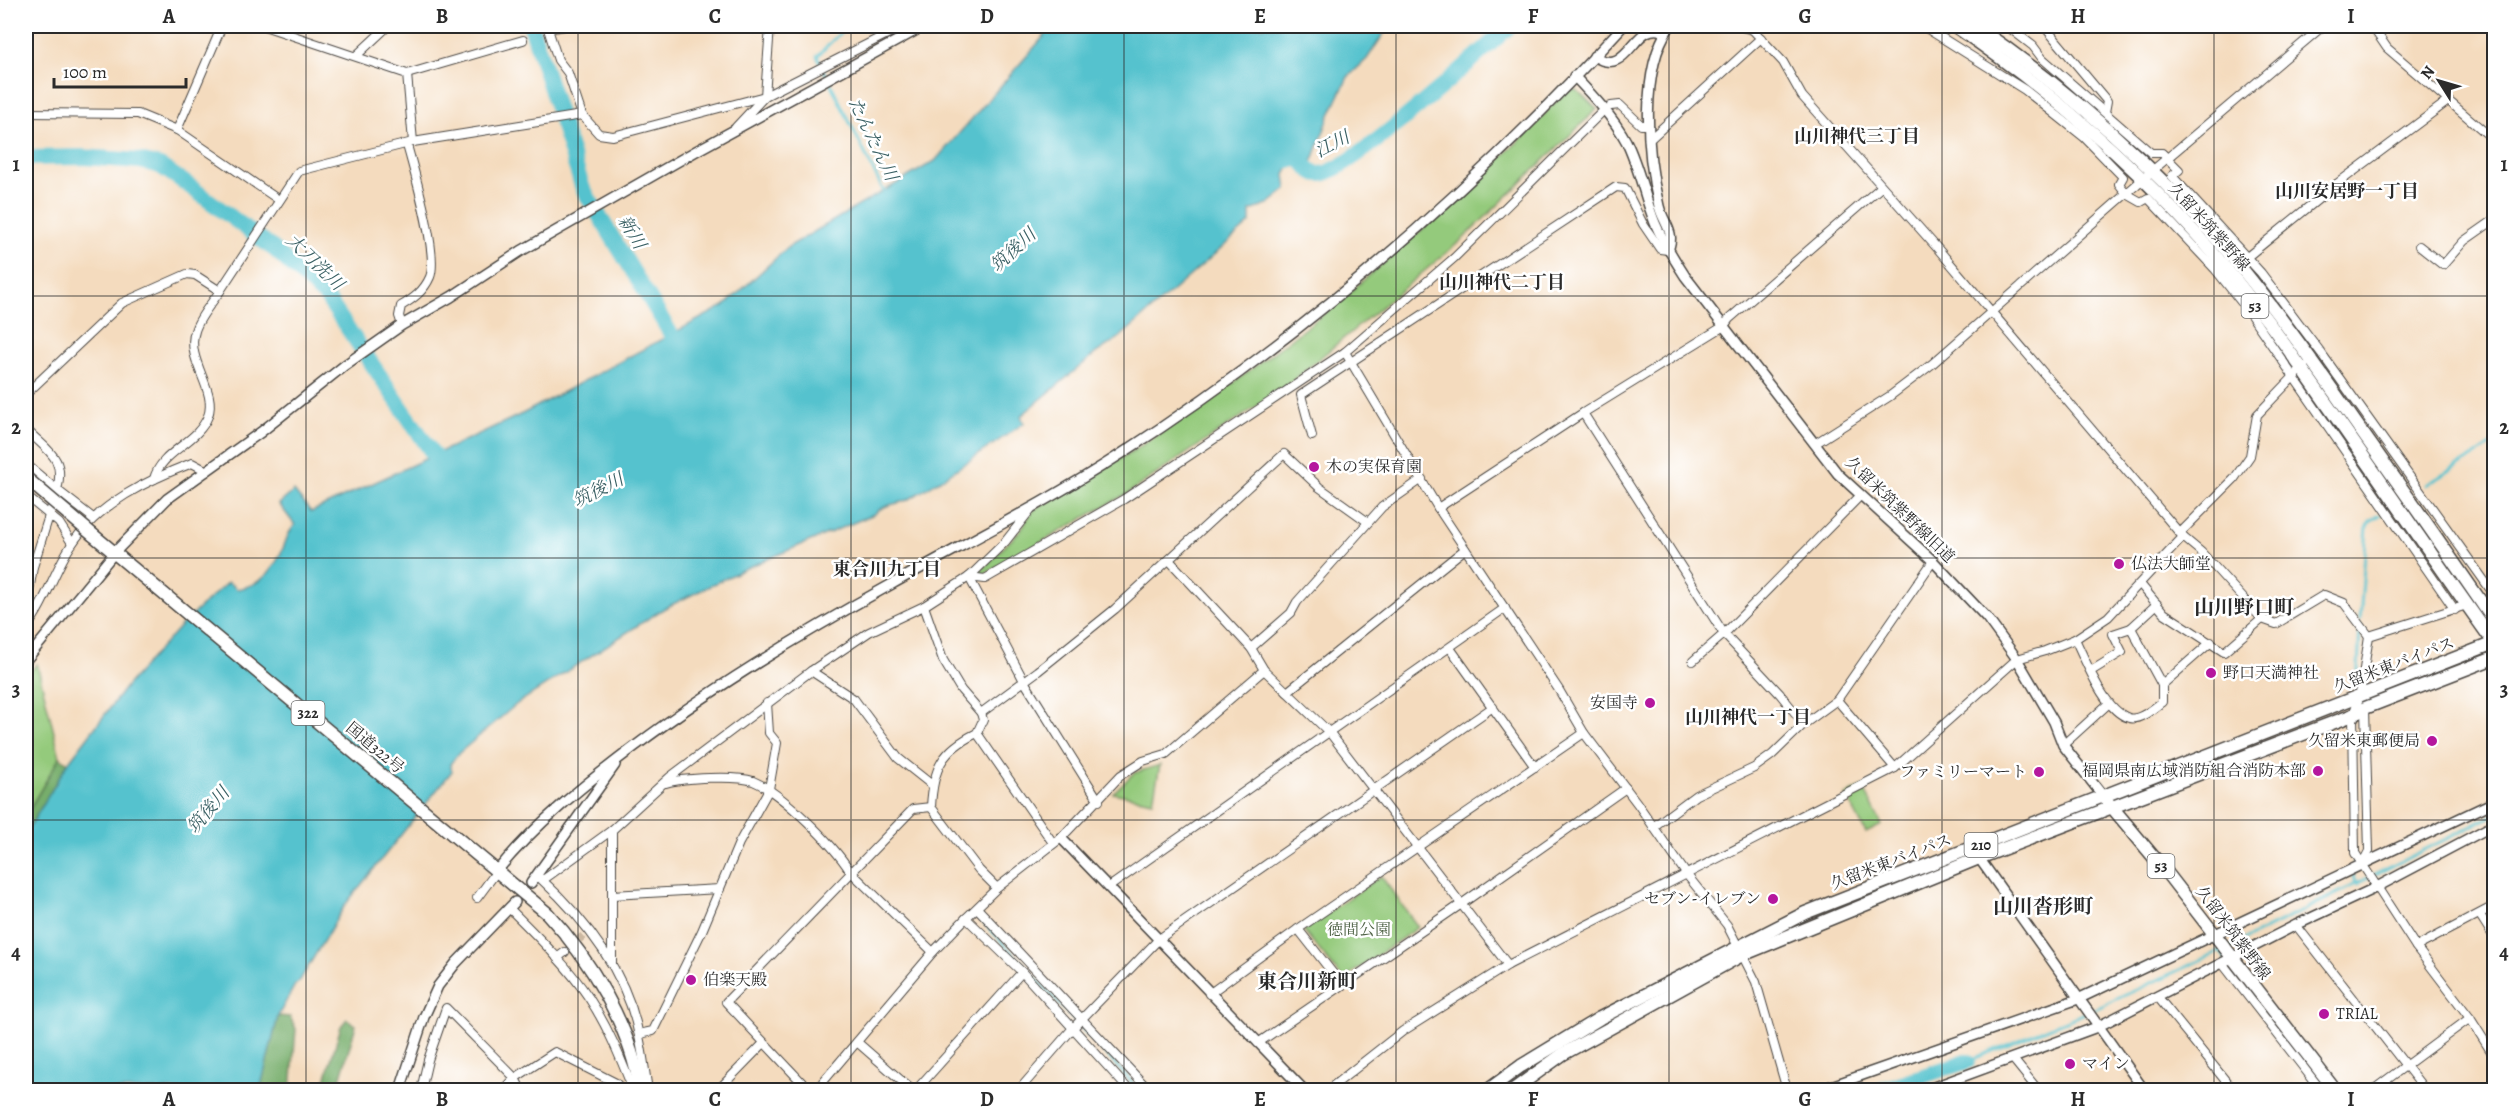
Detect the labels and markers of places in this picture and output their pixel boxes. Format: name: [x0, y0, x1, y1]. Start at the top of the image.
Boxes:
place label: 木の実保育園: [1326, 456, 1422, 478]
marker: 木の実保育園: [1307, 460, 1321, 474]
place label: 仏法大師堂: [2131, 553, 2211, 575]
marker: 仏法大師堂: [2112, 557, 2126, 571]
place label: 野口天満神社: [2223, 662, 2319, 684]
marker: 野口天満神社: [2204, 666, 2218, 680]
place label: 安国寺: [1590, 692, 1638, 714]
marker: 安国寺: [1643, 696, 1657, 710]
place label: 久留米東郵便局: [2308, 730, 2420, 752]
marker: 久留米東郵便局: [2425, 734, 2439, 748]
place label: 福岡県南広域消防組合消防本部: [2082, 760, 2306, 782]
place label: ファミリーマート: [1899, 761, 2027, 783]
marker: 福岡県南広域消防組合消防本部: [2311, 764, 2325, 778]
marker: ファミリーマート: [2032, 765, 2046, 779]
place label: セブン-イレブン: [1644, 888, 1761, 910]
marker: セブン-イレブン: [1766, 892, 1780, 906]
place label: 伯楽天殿: [703, 969, 767, 991]
marker: 伯楽天殿: [684, 973, 698, 987]
place label: TRIAL: [2336, 1003, 2378, 1025]
marker: TRIAL: [2317, 1007, 2331, 1021]
place label: マイン: [2082, 1053, 2130, 1075]
marker: マイン: [2063, 1057, 2077, 1071]

